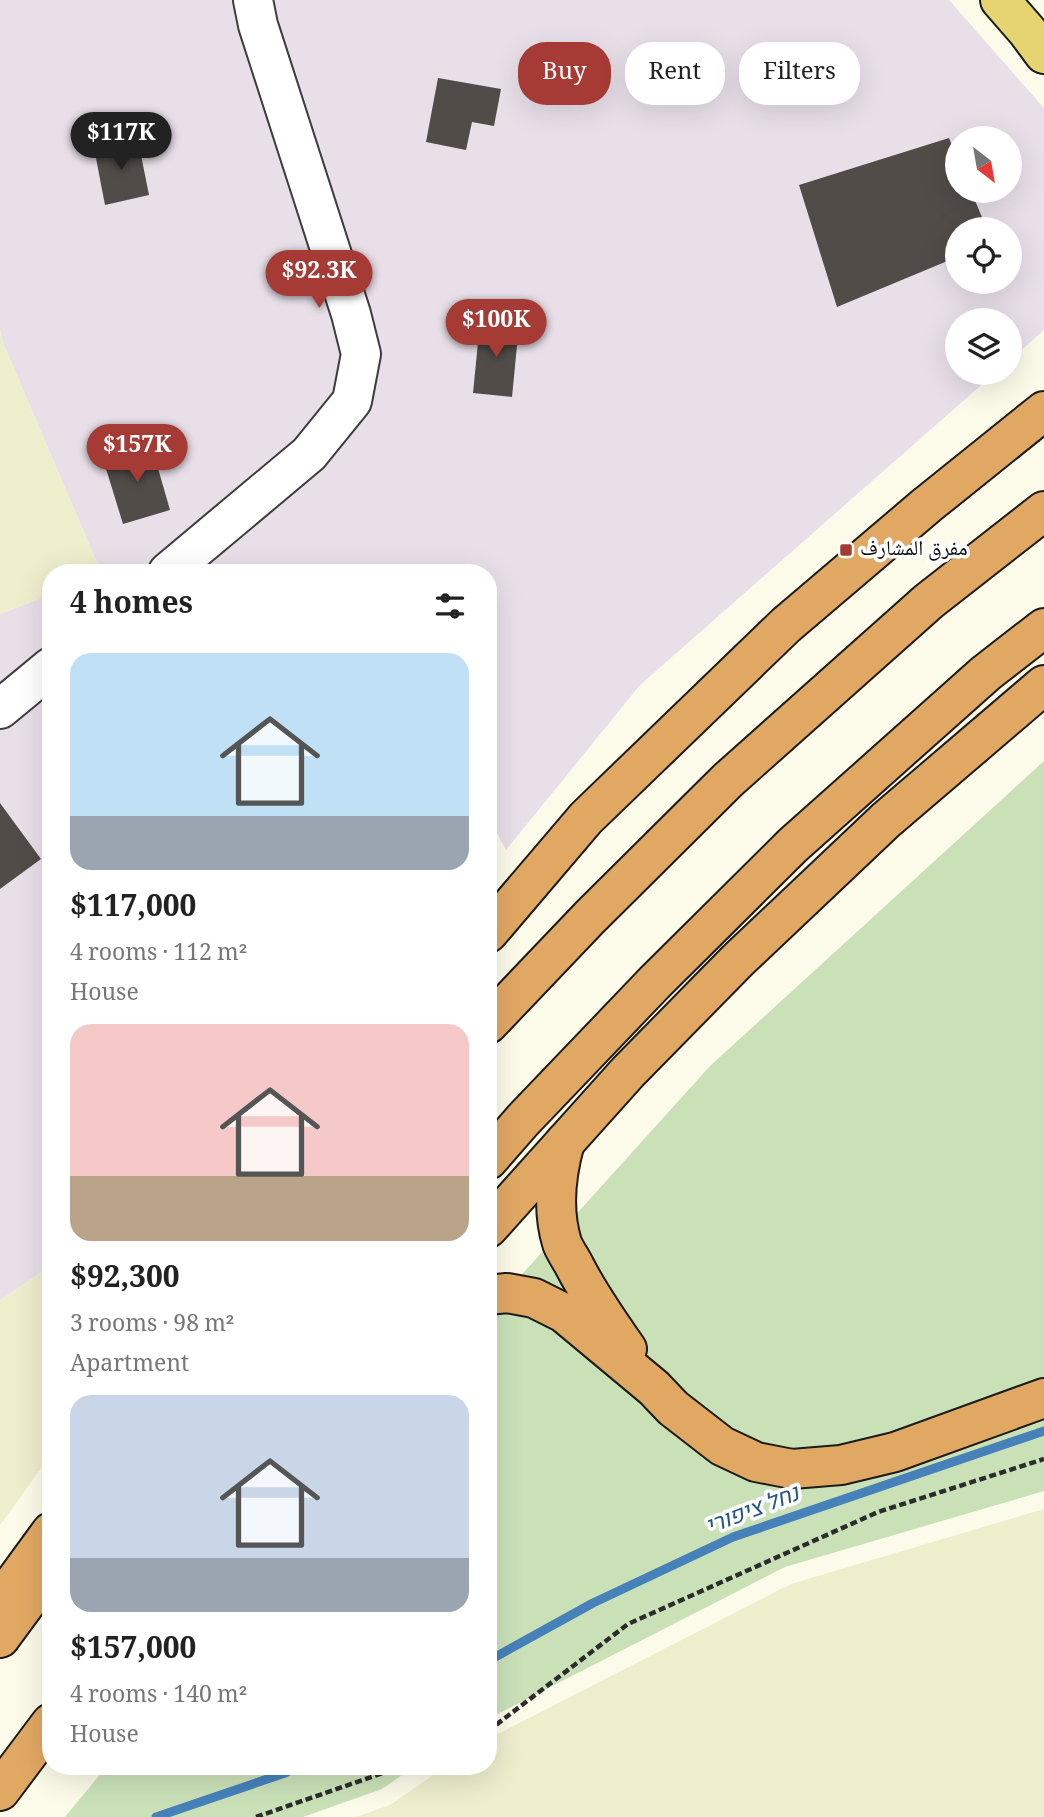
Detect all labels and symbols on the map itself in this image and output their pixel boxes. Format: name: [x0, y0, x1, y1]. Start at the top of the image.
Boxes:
pin: $117K: [72, 113, 170, 172]
north arrow: [945, 126, 1022, 203]
pin: $92.3K: [262, 250, 376, 310]
pin: $100K: [447, 300, 545, 359]
pin: $157K: [88, 424, 186, 484]
place label: مفرق المشارف: [860, 533, 968, 568]
marker: مفرق المشارف: [838, 542, 854, 558]
water label: נחל ציפורי: [700, 1475, 808, 1548]

